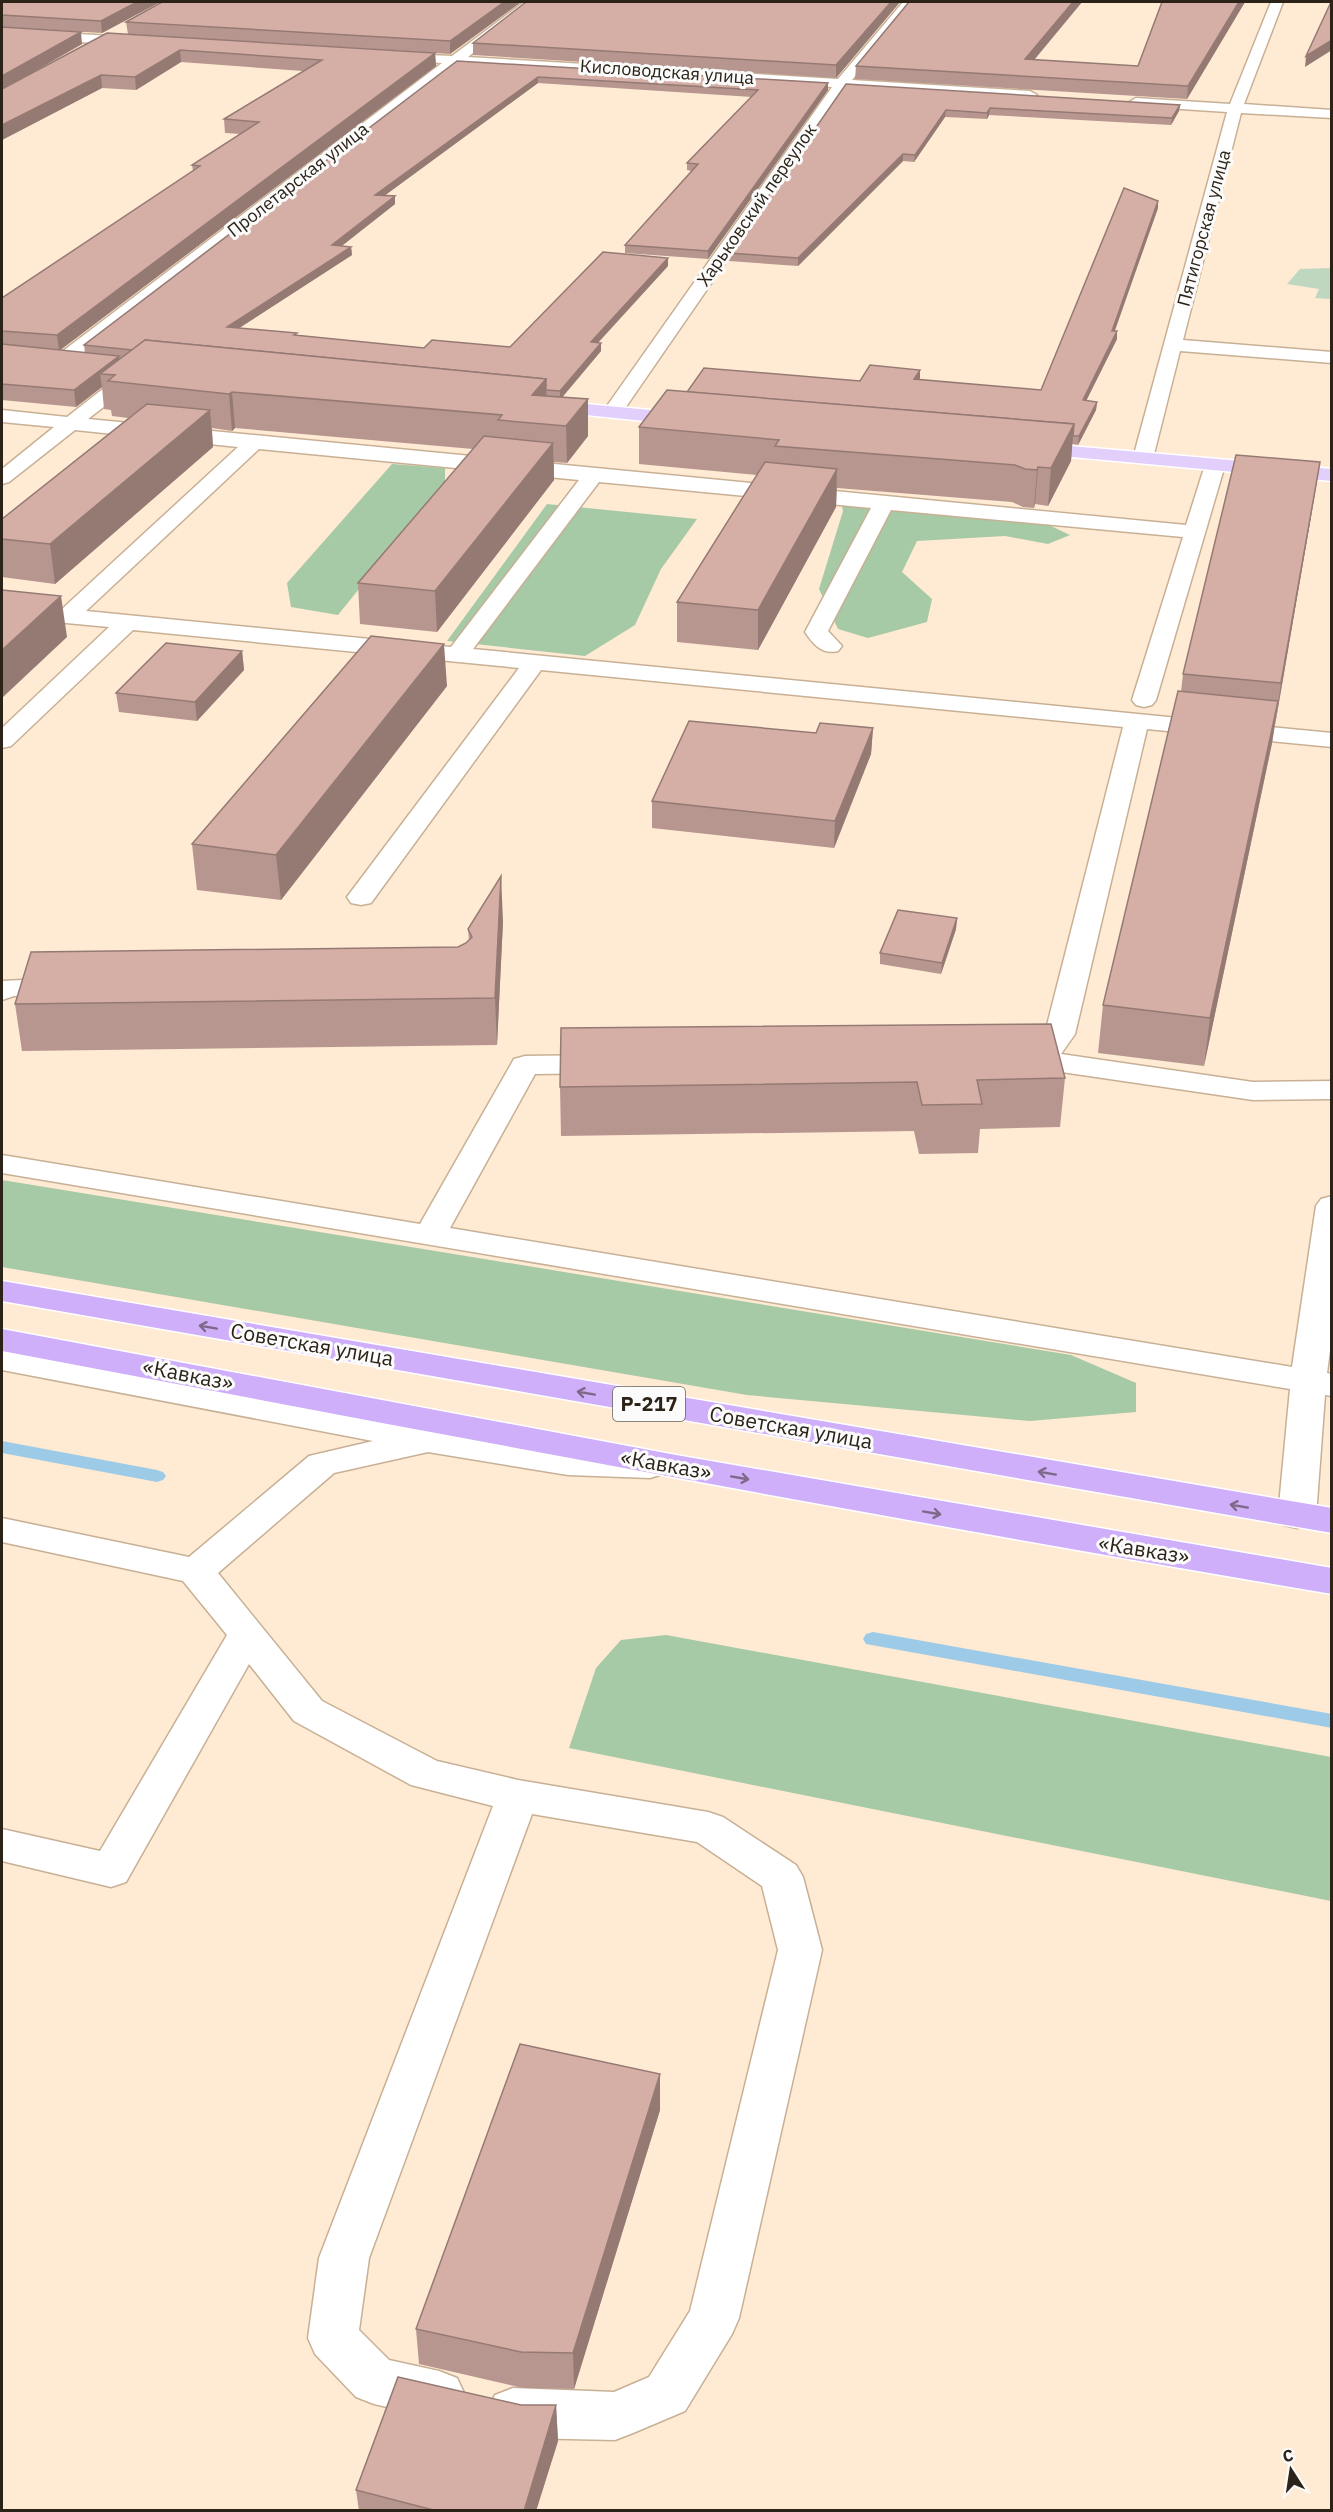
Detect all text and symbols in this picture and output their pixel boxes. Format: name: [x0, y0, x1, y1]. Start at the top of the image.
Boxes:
street label: Кисловодская улица: [579, 54, 755, 89]
street label: Пролетарская улица: [222, 117, 373, 242]
street label: Харьковский переулок: [692, 119, 822, 291]
street label: Пятигорская улица: [1172, 147, 1236, 309]
street label: Советская улица: [229, 1316, 396, 1372]
one-way arrow: [198, 1321, 218, 1332]
street label: «Кавказ»: [141, 1352, 236, 1397]
one-way arrow: [577, 1387, 596, 1398]
road number: Р-217: [613, 1387, 685, 1421]
street label: Советская улица: [708, 1399, 875, 1455]
street label: «Кавказ»: [619, 1442, 714, 1486]
one-way arrow: [1038, 1467, 1058, 1478]
one-way arrow: [730, 1473, 749, 1484]
one-way arrow: [1230, 1500, 1250, 1511]
one-way arrow: [922, 1508, 941, 1519]
street label: «Кавказ»: [1097, 1528, 1192, 1570]
north arrow: [1261, 2440, 1321, 2500]
text: С: [1281, 2444, 1295, 2466]

